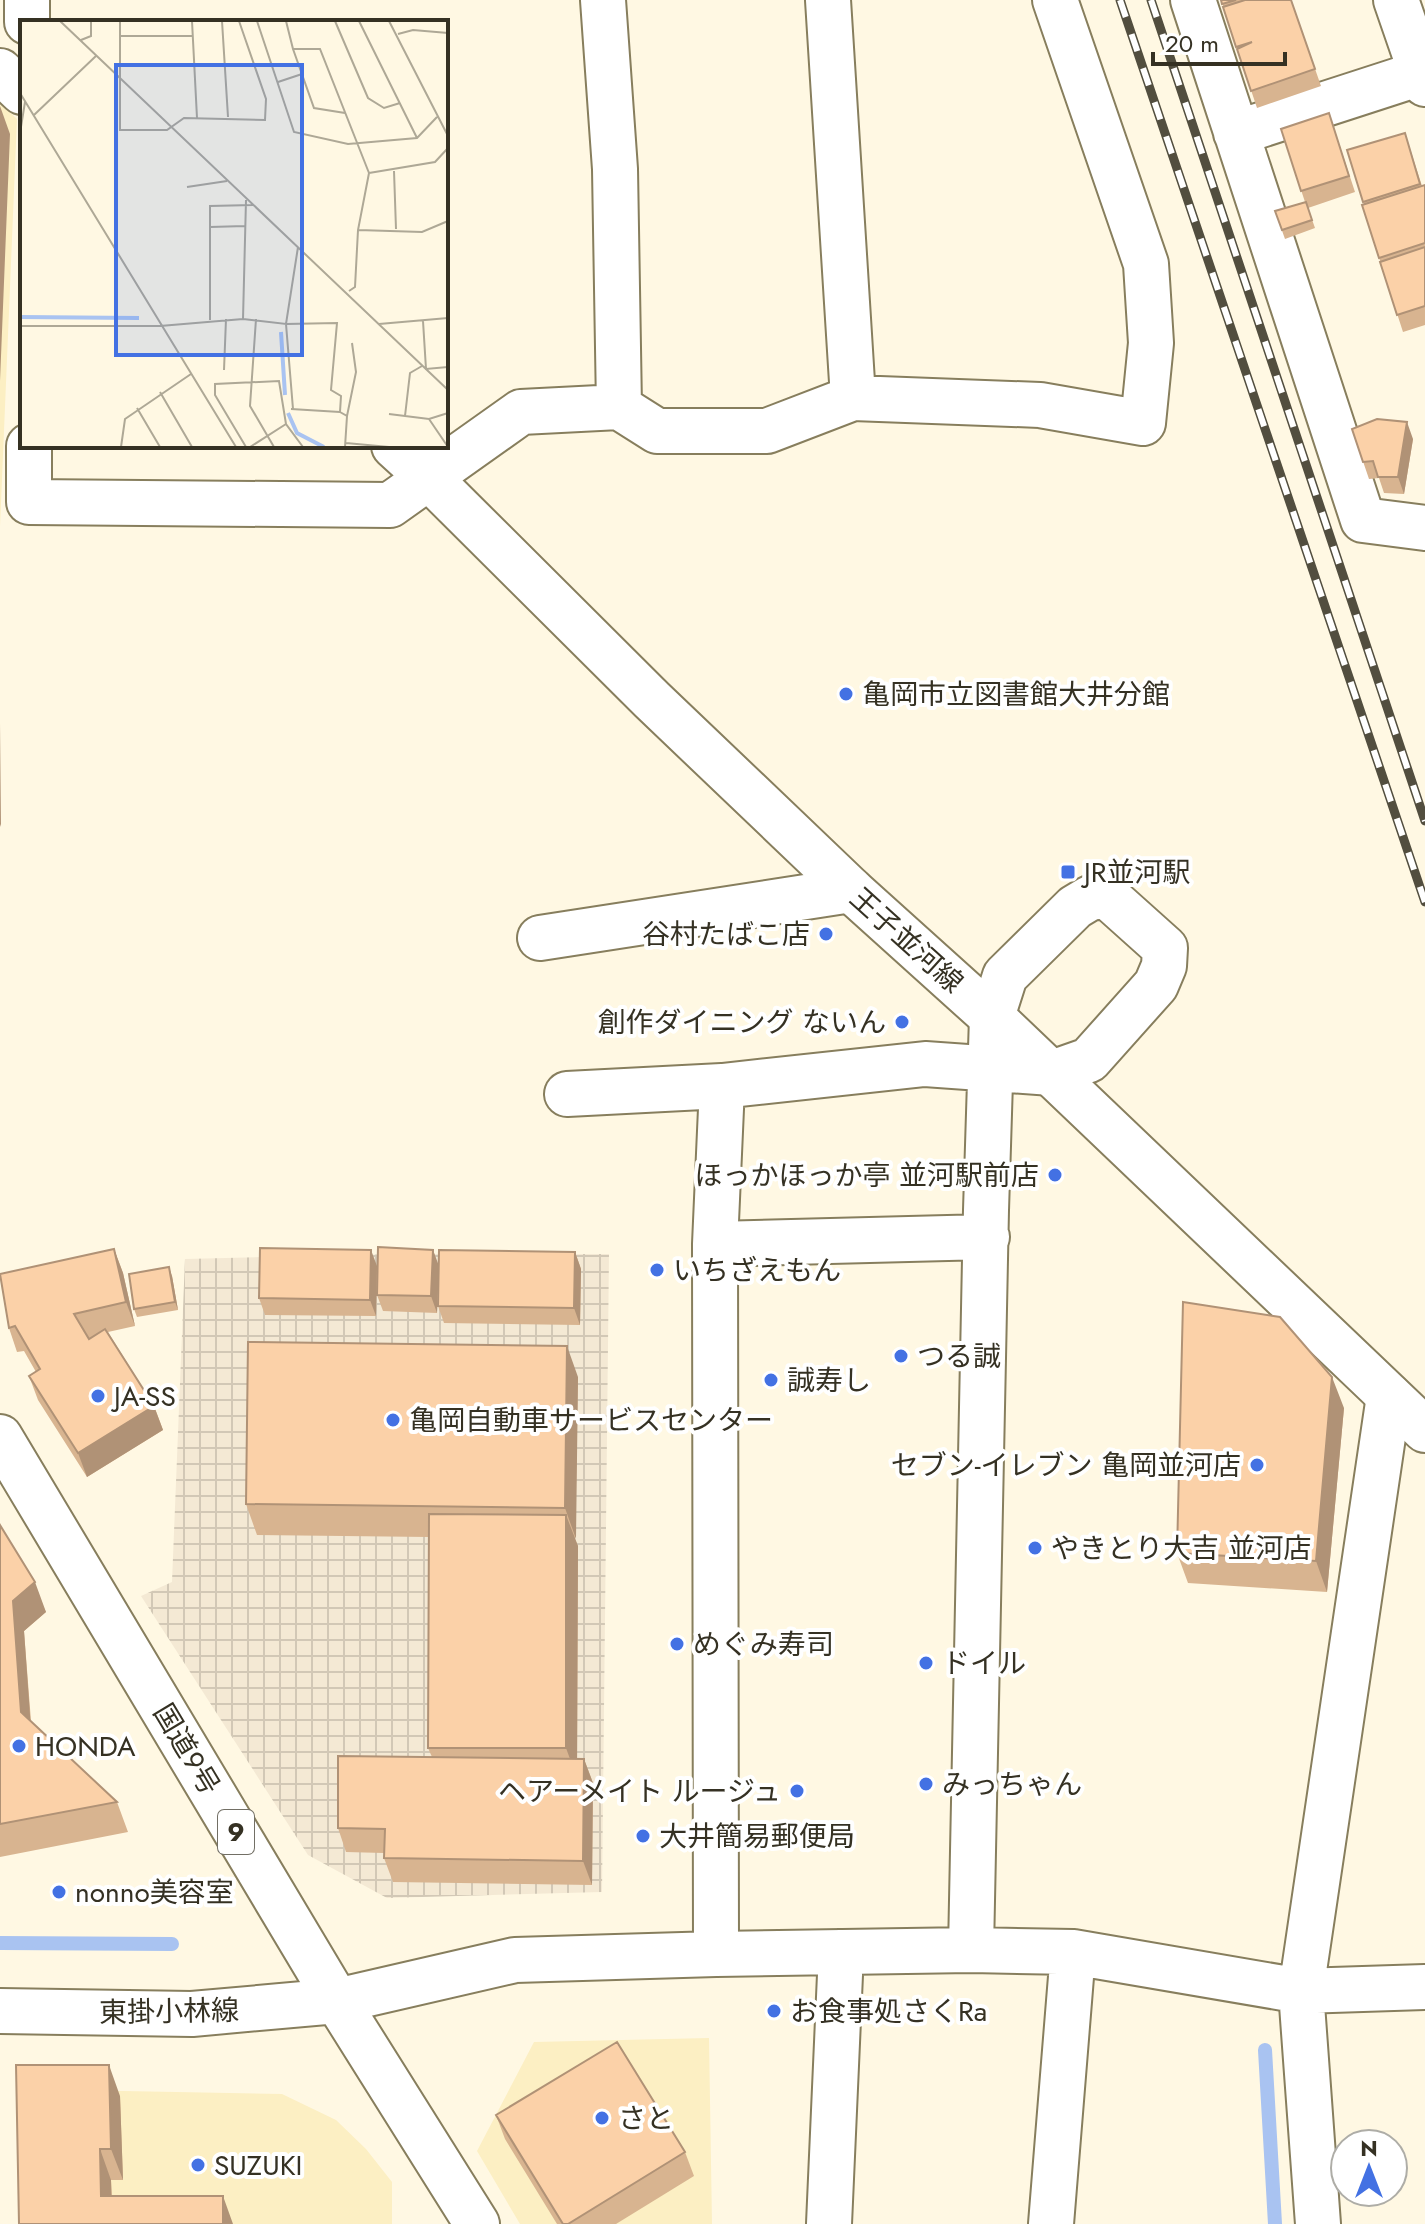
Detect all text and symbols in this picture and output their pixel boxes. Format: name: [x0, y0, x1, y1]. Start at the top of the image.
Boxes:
scale bar: [1153, 16, 1285, 66]
inset map: [20, 20, 448, 448]
text: 20 m: [1165, 26, 1219, 61]
place label: 亀岡市立図書館大井分館: [862, 674, 1170, 715]
marker: 亀岡市立図書館大井分館: [837, 685, 855, 703]
place label: JR並河駅: [1080, 852, 1190, 893]
marker: JR並河駅: [1059, 863, 1077, 881]
street label: 王子並河線: [841, 878, 972, 1002]
place label: 谷村たばこ店: [642, 914, 810, 955]
marker: 谷村たばこ店: [817, 925, 835, 943]
place label: 創作ダイニング ないん: [598, 1002, 886, 1043]
marker: 創作ダイニング ないん: [893, 1013, 911, 1031]
place label: ほっかほっか亭 並河駅前店: [695, 1155, 1039, 1196]
marker: ほっかほっか亭 並河駅前店: [1046, 1166, 1064, 1184]
place label: いちざえもん: [673, 1250, 841, 1291]
marker: いちざえもん: [648, 1261, 666, 1279]
place label: つる誠: [917, 1336, 1001, 1377]
marker: つる誠: [892, 1347, 910, 1365]
place label: 誠寿し: [787, 1360, 871, 1401]
marker: 誠寿し: [762, 1371, 780, 1389]
place label: JA-SS: [110, 1376, 176, 1417]
marker: JA-SS: [89, 1387, 107, 1405]
place label: 亀岡自動車サービスセンター: [409, 1400, 773, 1441]
marker: 亀岡自動車サービスセンター: [384, 1411, 402, 1429]
place label: セブン-イレブン 亀岡並河店: [891, 1445, 1241, 1486]
marker: セブン-イレブン 亀岡並河店: [1248, 1456, 1266, 1474]
place label: やきとり大吉 並河店: [1051, 1528, 1311, 1569]
marker: やきとり大吉 並河店: [1026, 1539, 1044, 1557]
place label: めぐみ寿司: [693, 1624, 834, 1665]
marker: めぐみ寿司: [668, 1635, 686, 1653]
place label: ドイル: [942, 1643, 1026, 1684]
marker: ドイル: [917, 1654, 935, 1672]
street label: 国道9号: [143, 1696, 230, 1803]
place label: HONDA: [35, 1726, 136, 1767]
marker: HONDA: [10, 1737, 28, 1755]
place label: みっちゃん: [942, 1764, 1082, 1805]
place label: ヘアーメイト ルージュ: [498, 1771, 781, 1812]
marker: みっちゃん: [917, 1775, 935, 1793]
marker: ヘアーメイト ルージュ: [788, 1782, 806, 1800]
road number: 9: [218, 1810, 254, 1854]
place label: 大井簡易郵便局: [659, 1816, 855, 1857]
marker: 大井簡易郵便局: [634, 1827, 652, 1845]
place label: nonno美容室: [75, 1872, 234, 1913]
marker: nonno美容室: [50, 1883, 68, 1901]
street label: 東掛小林線: [99, 1990, 239, 2033]
place label: お食事処さくRa: [790, 1991, 987, 2032]
marker: お食事処さくRa: [765, 2002, 783, 2020]
place label: さと: [618, 2098, 674, 2139]
marker: さと: [593, 2109, 611, 2127]
north arrow: [1329, 2128, 1409, 2208]
text: N: [1360, 2132, 1378, 2164]
place label: SUZUKI: [214, 2145, 302, 2186]
marker: SUZUKI: [189, 2156, 207, 2174]

